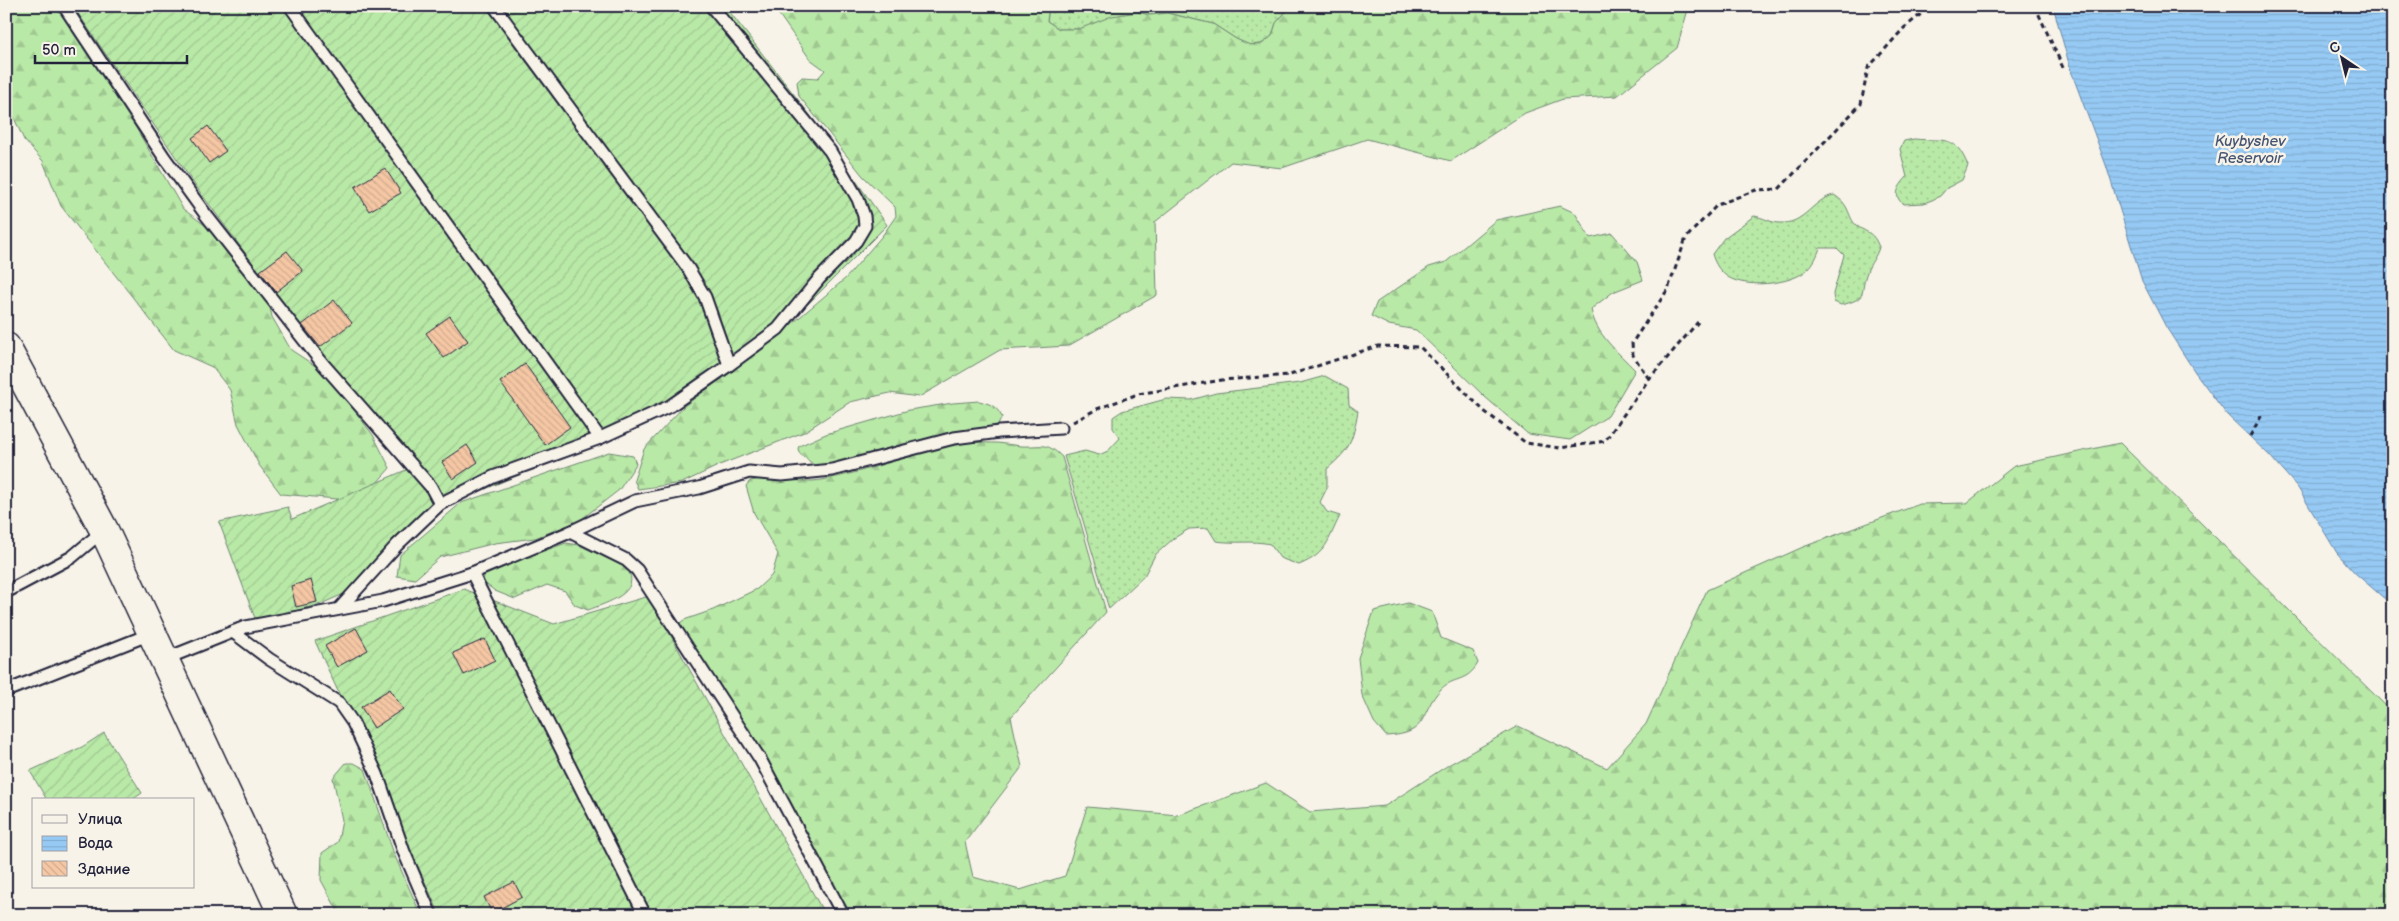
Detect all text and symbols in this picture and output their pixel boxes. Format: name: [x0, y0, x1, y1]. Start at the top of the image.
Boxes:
scale bar: [35, 32, 188, 64]
north arrow: [2316, 32, 2366, 82]
text: С: [2326, 38, 2344, 58]
text: 50 m: [42, 41, 76, 60]
water label: Kuybyshev Reservoir: [2215, 132, 2286, 168]
legend: [32, 798, 195, 888]
text: Улица: [78, 810, 123, 829]
text: Вода: [78, 834, 113, 853]
text: Здание: [78, 860, 130, 879]

